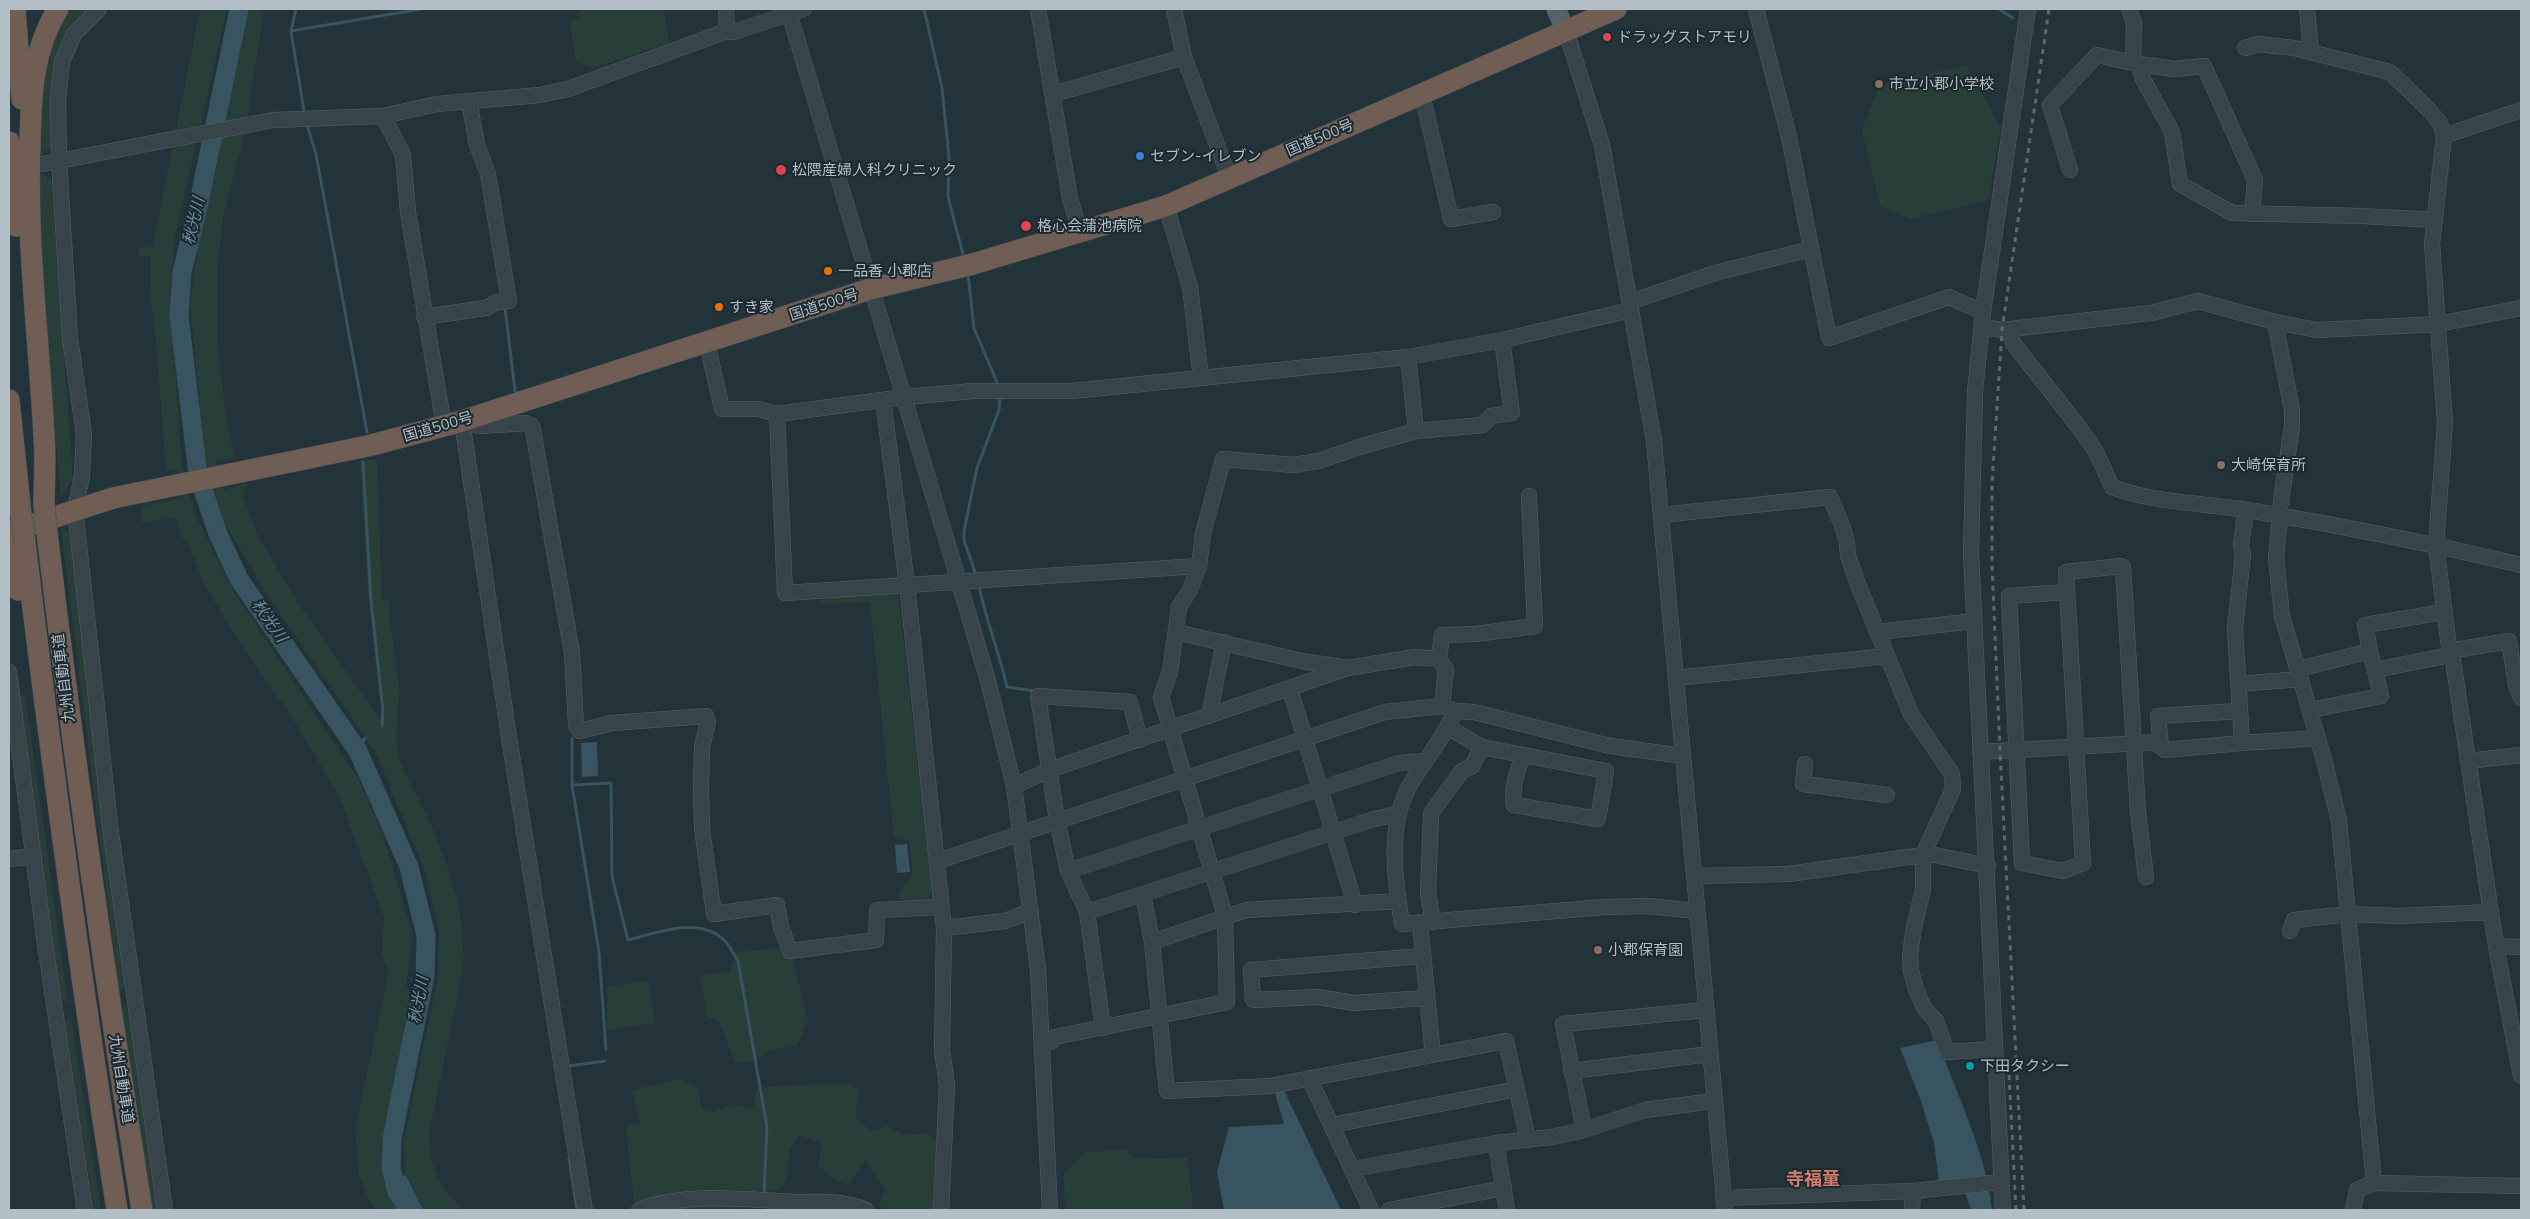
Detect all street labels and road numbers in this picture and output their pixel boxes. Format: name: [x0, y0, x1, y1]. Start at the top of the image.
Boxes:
street label: 国道500号: [1283, 116, 1357, 160]
street label: 国道500号: [787, 285, 861, 325]
street label: 国道500号: [401, 408, 475, 446]
street label: 九州自動車道: [50, 632, 78, 724]
street label: 九州自動車道: [105, 1033, 137, 1125]

